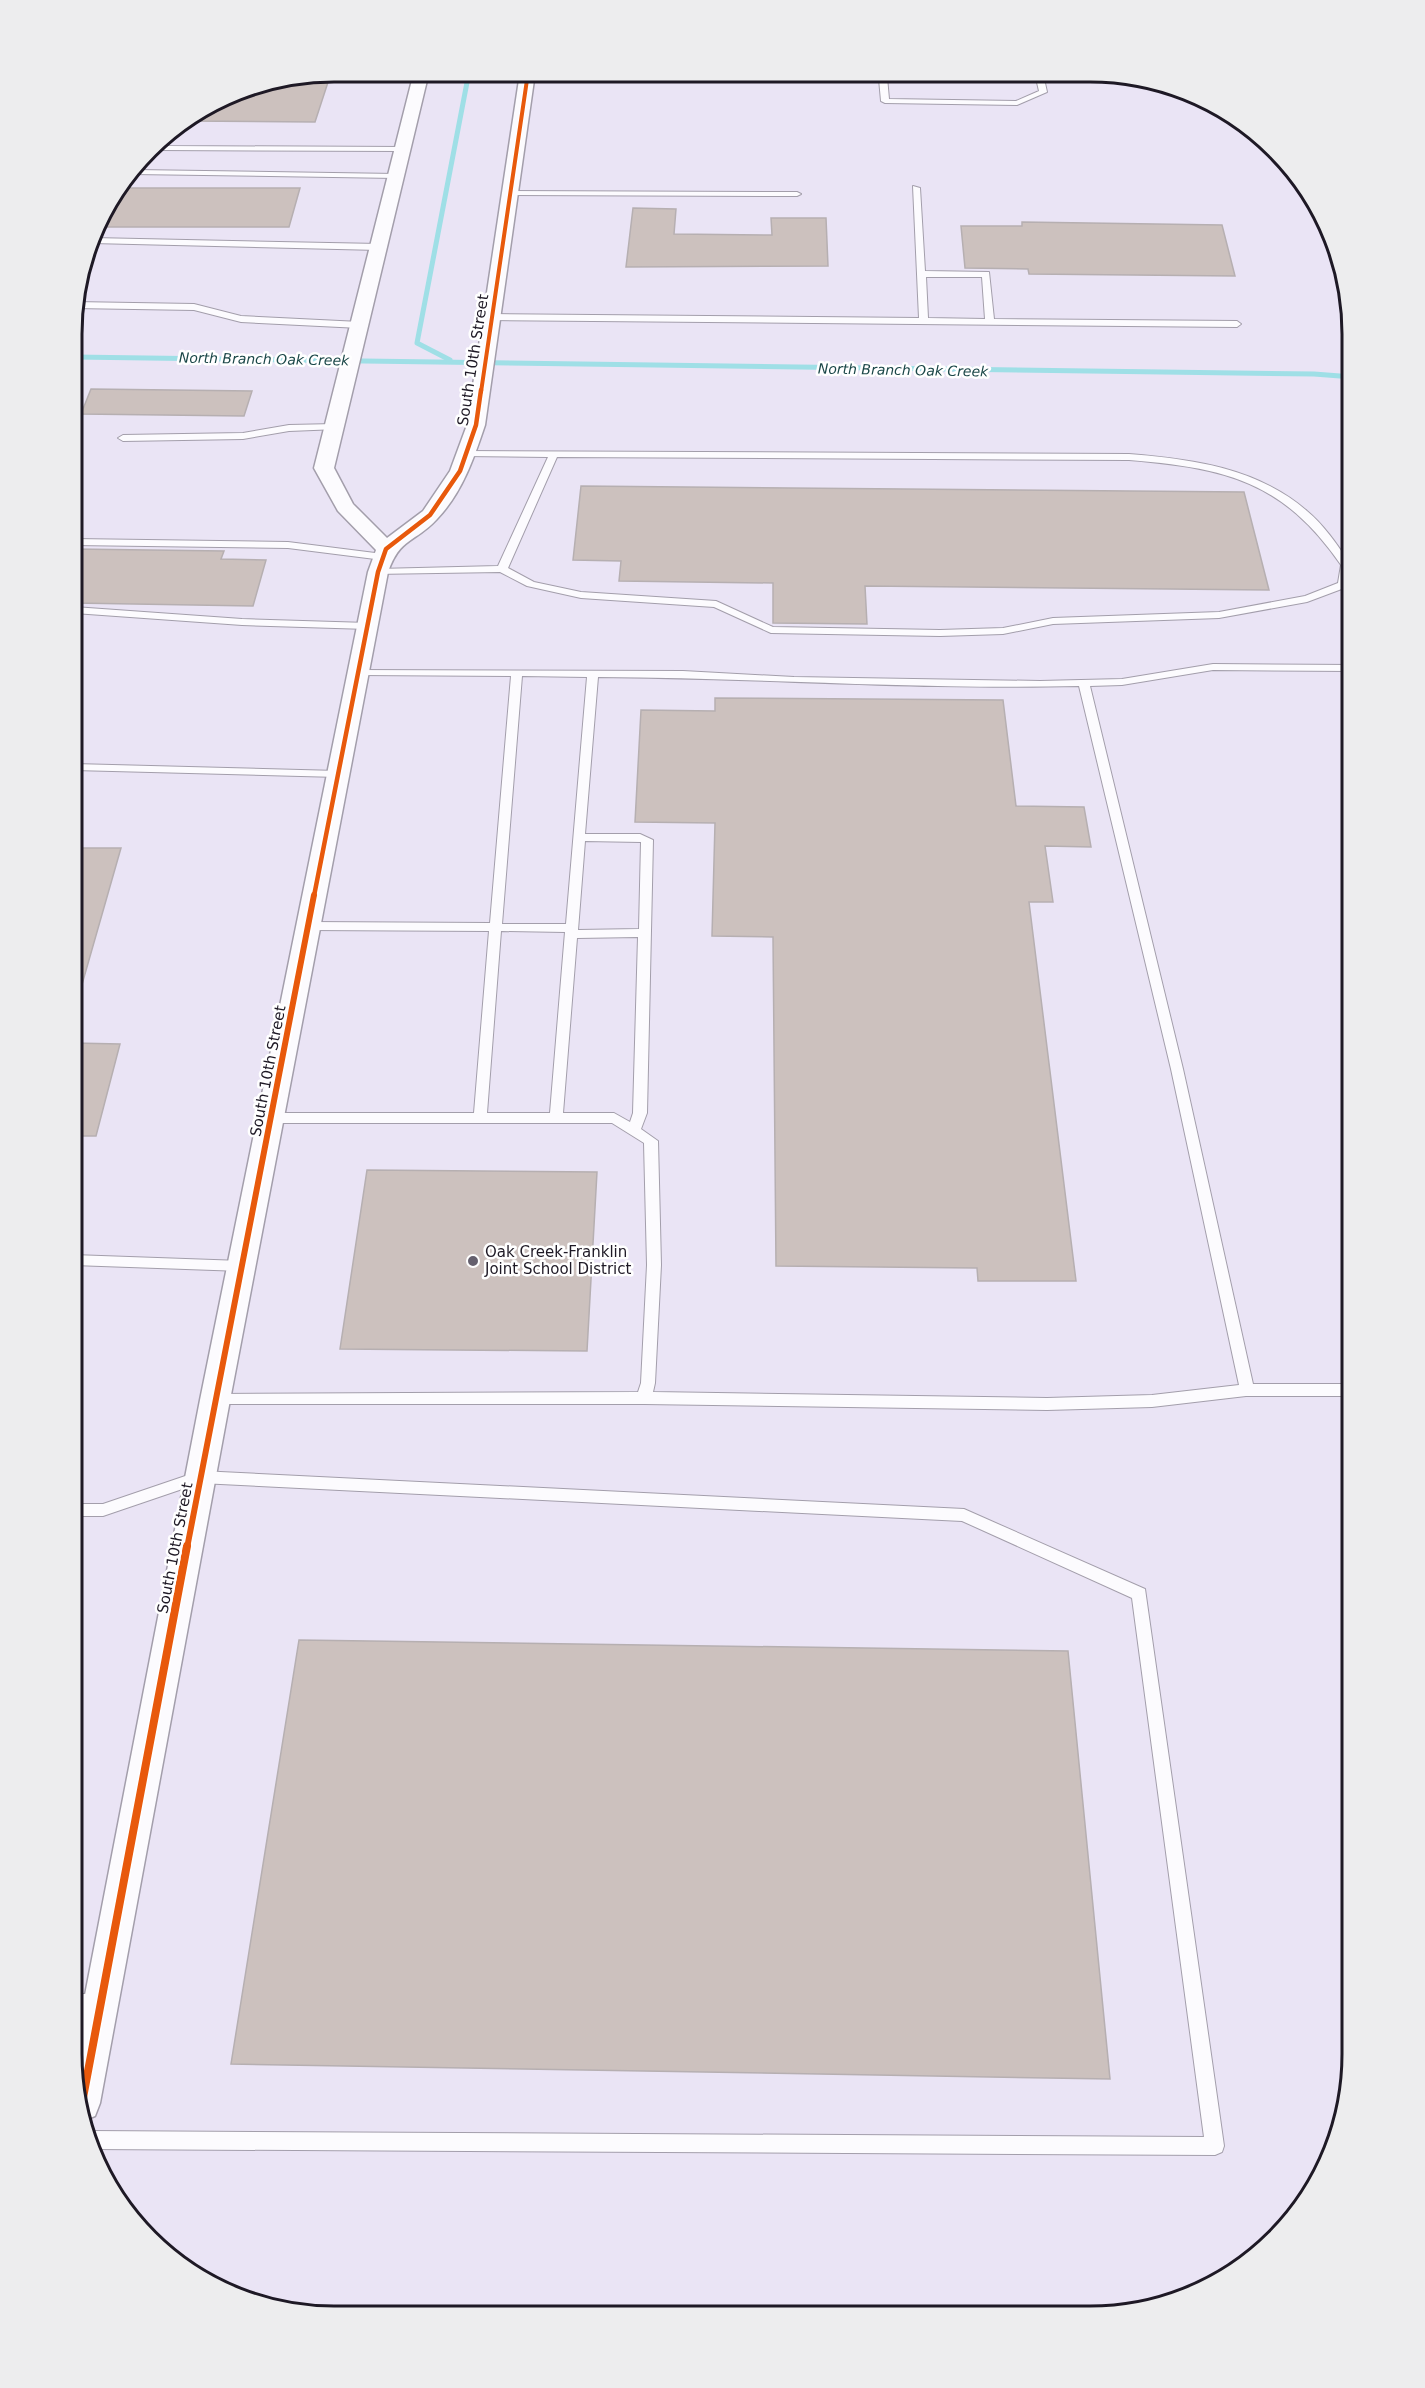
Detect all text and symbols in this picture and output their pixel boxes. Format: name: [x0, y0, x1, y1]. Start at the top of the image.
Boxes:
street label: South 10th Street: [454, 293, 492, 427]
water label: North Branch Oak Creek: [179, 350, 350, 369]
water label: North Branch Oak Creek: [818, 361, 989, 380]
street label: South 10th Street: [246, 1004, 290, 1138]
place label: Oak Creek-Franklin Joint School District: [484, 1243, 631, 1278]
marker: Oak Creek-Franklin Joint School District: [466, 1254, 480, 1268]
street label: South 10th Street: [153, 1481, 197, 1615]

